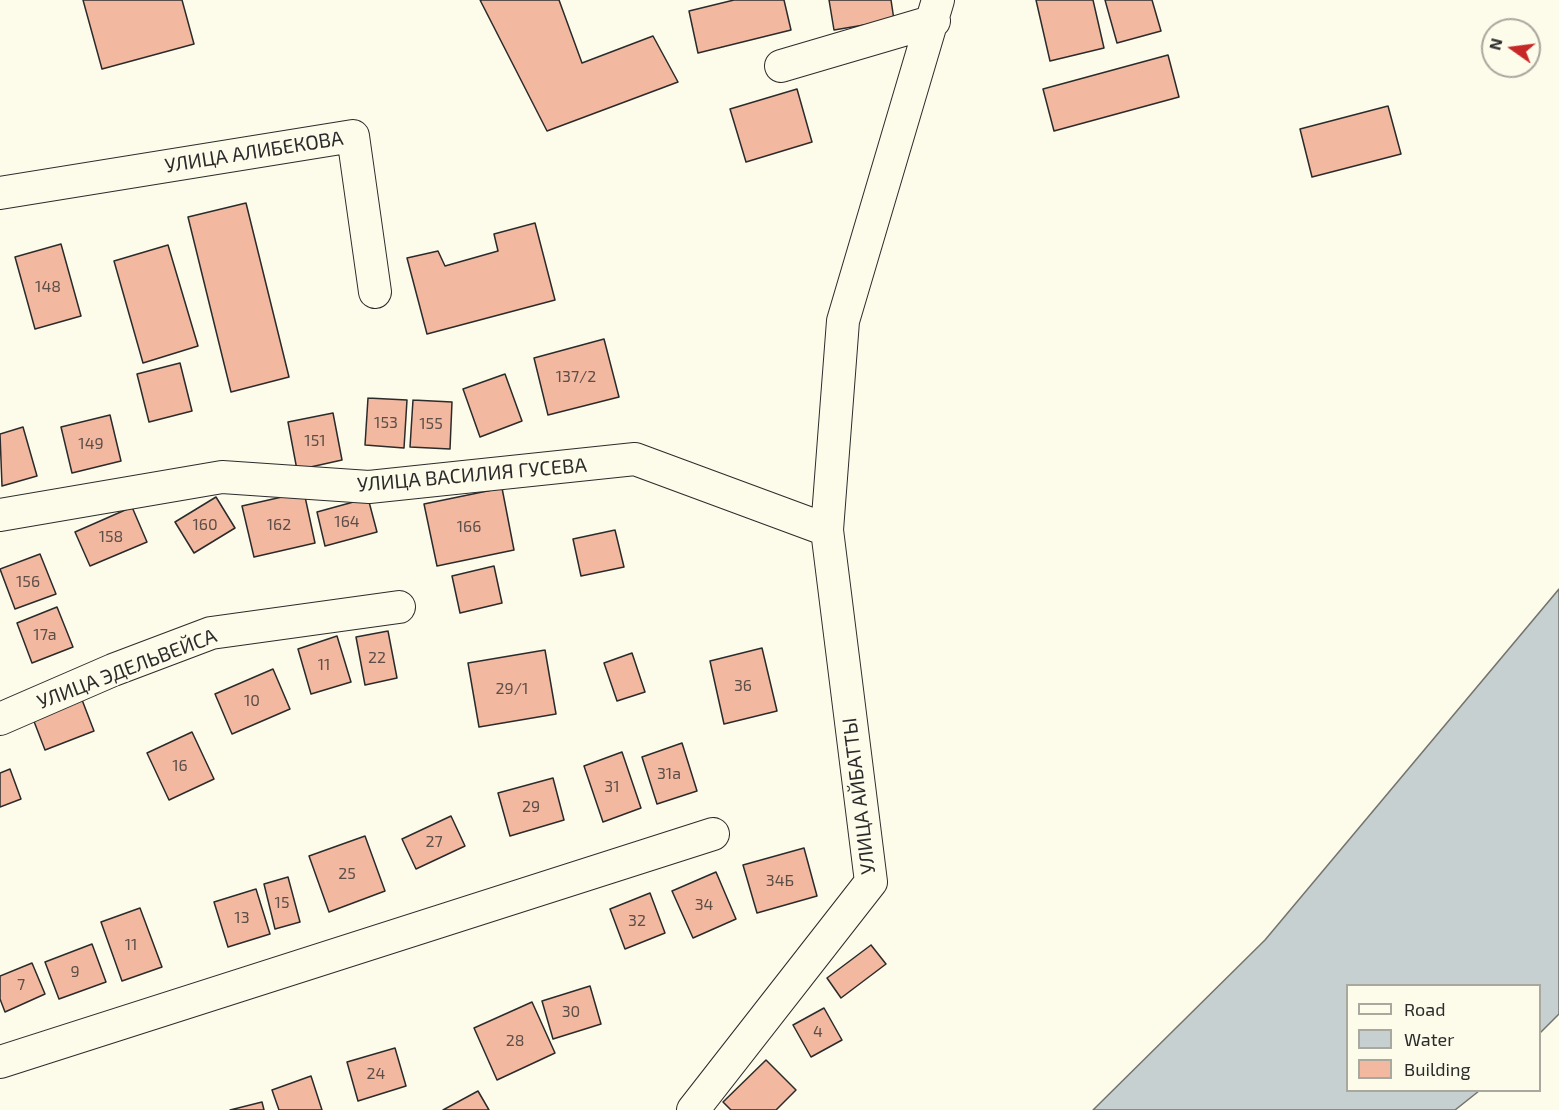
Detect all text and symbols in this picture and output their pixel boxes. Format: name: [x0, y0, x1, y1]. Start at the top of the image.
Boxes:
north arrow: [1481, 18, 1541, 78]
text: N: [1484, 36, 1506, 52]
street label: УЛИЦА АЛИБЕКОВА: [163, 126, 345, 178]
house number: 148: [35, 277, 61, 297]
house number: 137/2: [556, 367, 596, 387]
house number: 153: [374, 413, 398, 433]
house number: 155: [419, 414, 443, 434]
house number: 151: [304, 431, 326, 451]
house number: 149: [78, 434, 104, 454]
street label: УЛИЦА ВАСИЛИЯ ГУСЕВА: [356, 453, 588, 497]
house number: 164: [334, 512, 360, 532]
house number: 160: [192, 515, 218, 535]
house number: 162: [267, 515, 291, 535]
house number: 166: [457, 517, 481, 537]
house number: 158: [99, 527, 123, 547]
house number: 156: [16, 572, 40, 592]
street label: УЛИЦА ЭДЕЛЬВЕЙСА: [34, 624, 220, 714]
house number: 17а: [33, 625, 57, 645]
house number: 22: [368, 648, 386, 668]
house number: 11: [318, 655, 330, 675]
house number: 36: [734, 676, 752, 696]
house number: 29/1: [496, 679, 528, 699]
house number: 10: [244, 691, 260, 711]
street label: УЛИЦА АЙБАТТЫ: [837, 716, 881, 876]
house number: 16: [172, 756, 188, 776]
house number: 31а: [657, 764, 681, 784]
house number: 31: [604, 777, 620, 797]
house number: 29: [522, 797, 540, 817]
house number: 27: [425, 832, 443, 852]
house number: 25: [338, 864, 356, 884]
house number: 34Б: [766, 871, 794, 891]
house number: 15: [275, 893, 289, 913]
house number: 34: [695, 895, 713, 915]
house number: 13: [234, 908, 250, 928]
house number: 32: [628, 911, 646, 931]
house number: 11: [125, 935, 137, 955]
house number: 9: [70, 962, 80, 982]
house number: 7: [17, 975, 25, 995]
legend: [1346, 984, 1541, 1092]
text: Road: [1404, 998, 1445, 1020]
house number: 30: [562, 1002, 580, 1022]
house number: 4: [813, 1022, 823, 1042]
text: Water: [1404, 1028, 1454, 1050]
house number: 28: [506, 1031, 524, 1051]
text: Building: [1404, 1058, 1471, 1080]
house number: 24: [367, 1064, 385, 1084]

